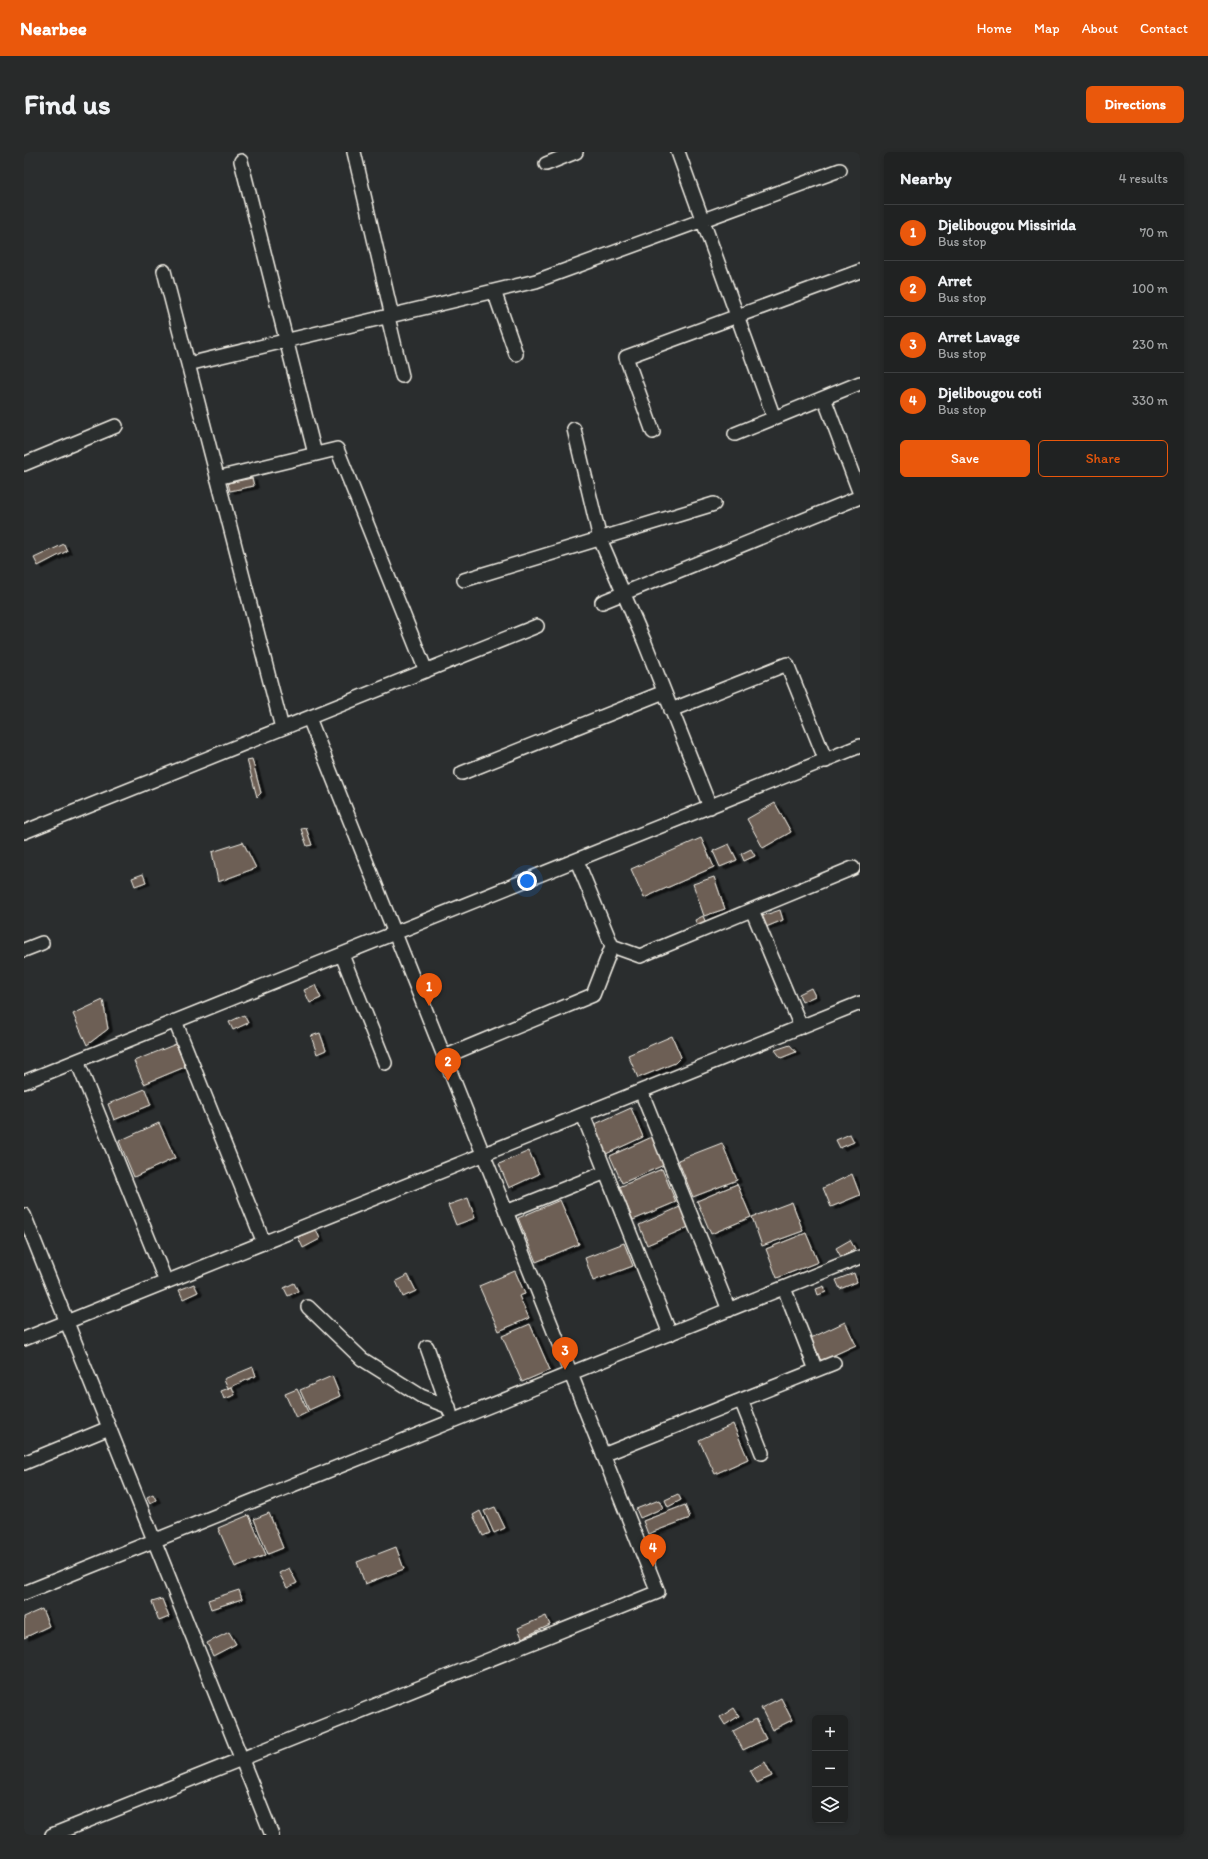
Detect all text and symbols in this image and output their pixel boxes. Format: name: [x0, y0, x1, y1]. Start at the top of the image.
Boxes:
text: Nearbee: [20, 17, 87, 40]
text: Home: [977, 20, 1012, 37]
text: Map: [1034, 20, 1060, 37]
text: About: [1082, 20, 1118, 37]
text: Contact: [1140, 20, 1188, 37]
button: Directions: [1086, 86, 1184, 123]
text: Find us: [24, 87, 111, 121]
text: Nearby: [900, 168, 952, 188]
text: 4 results: [1119, 171, 1168, 186]
text: Djelibougou Missirida: [938, 216, 1076, 234]
text: 1: [910, 225, 916, 240]
text: 70 m: [1140, 225, 1168, 240]
text: Bus stop: [938, 234, 986, 249]
text: Arret: [938, 272, 972, 290]
text: 2: [910, 281, 916, 296]
text: 100 m: [1132, 281, 1168, 296]
text: Bus stop: [938, 290, 986, 305]
text: Arret Lavage: [938, 328, 1020, 346]
text: 3: [909, 337, 917, 352]
text: 230 m: [1132, 337, 1168, 352]
text: Bus stop: [938, 346, 986, 361]
text: Djelibougou coti: [938, 384, 1042, 402]
text: 4: [909, 393, 917, 408]
text: 330 m: [1132, 393, 1168, 408]
text: Bus stop: [938, 402, 986, 417]
button: Save: [900, 440, 1030, 477]
button: Share: [1038, 440, 1168, 477]
your location: [517, 871, 537, 891]
pin: 1: [416, 973, 442, 1006]
pin: 2: [435, 1048, 461, 1081]
pin: 3: [552, 1337, 578, 1370]
pin: 4: [640, 1534, 666, 1567]
map controls: [812, 1715, 848, 1823]
button: +: [812, 1715, 848, 1751]
button: −: [812, 1751, 848, 1787]
button: layers: [812, 1787, 848, 1823]

